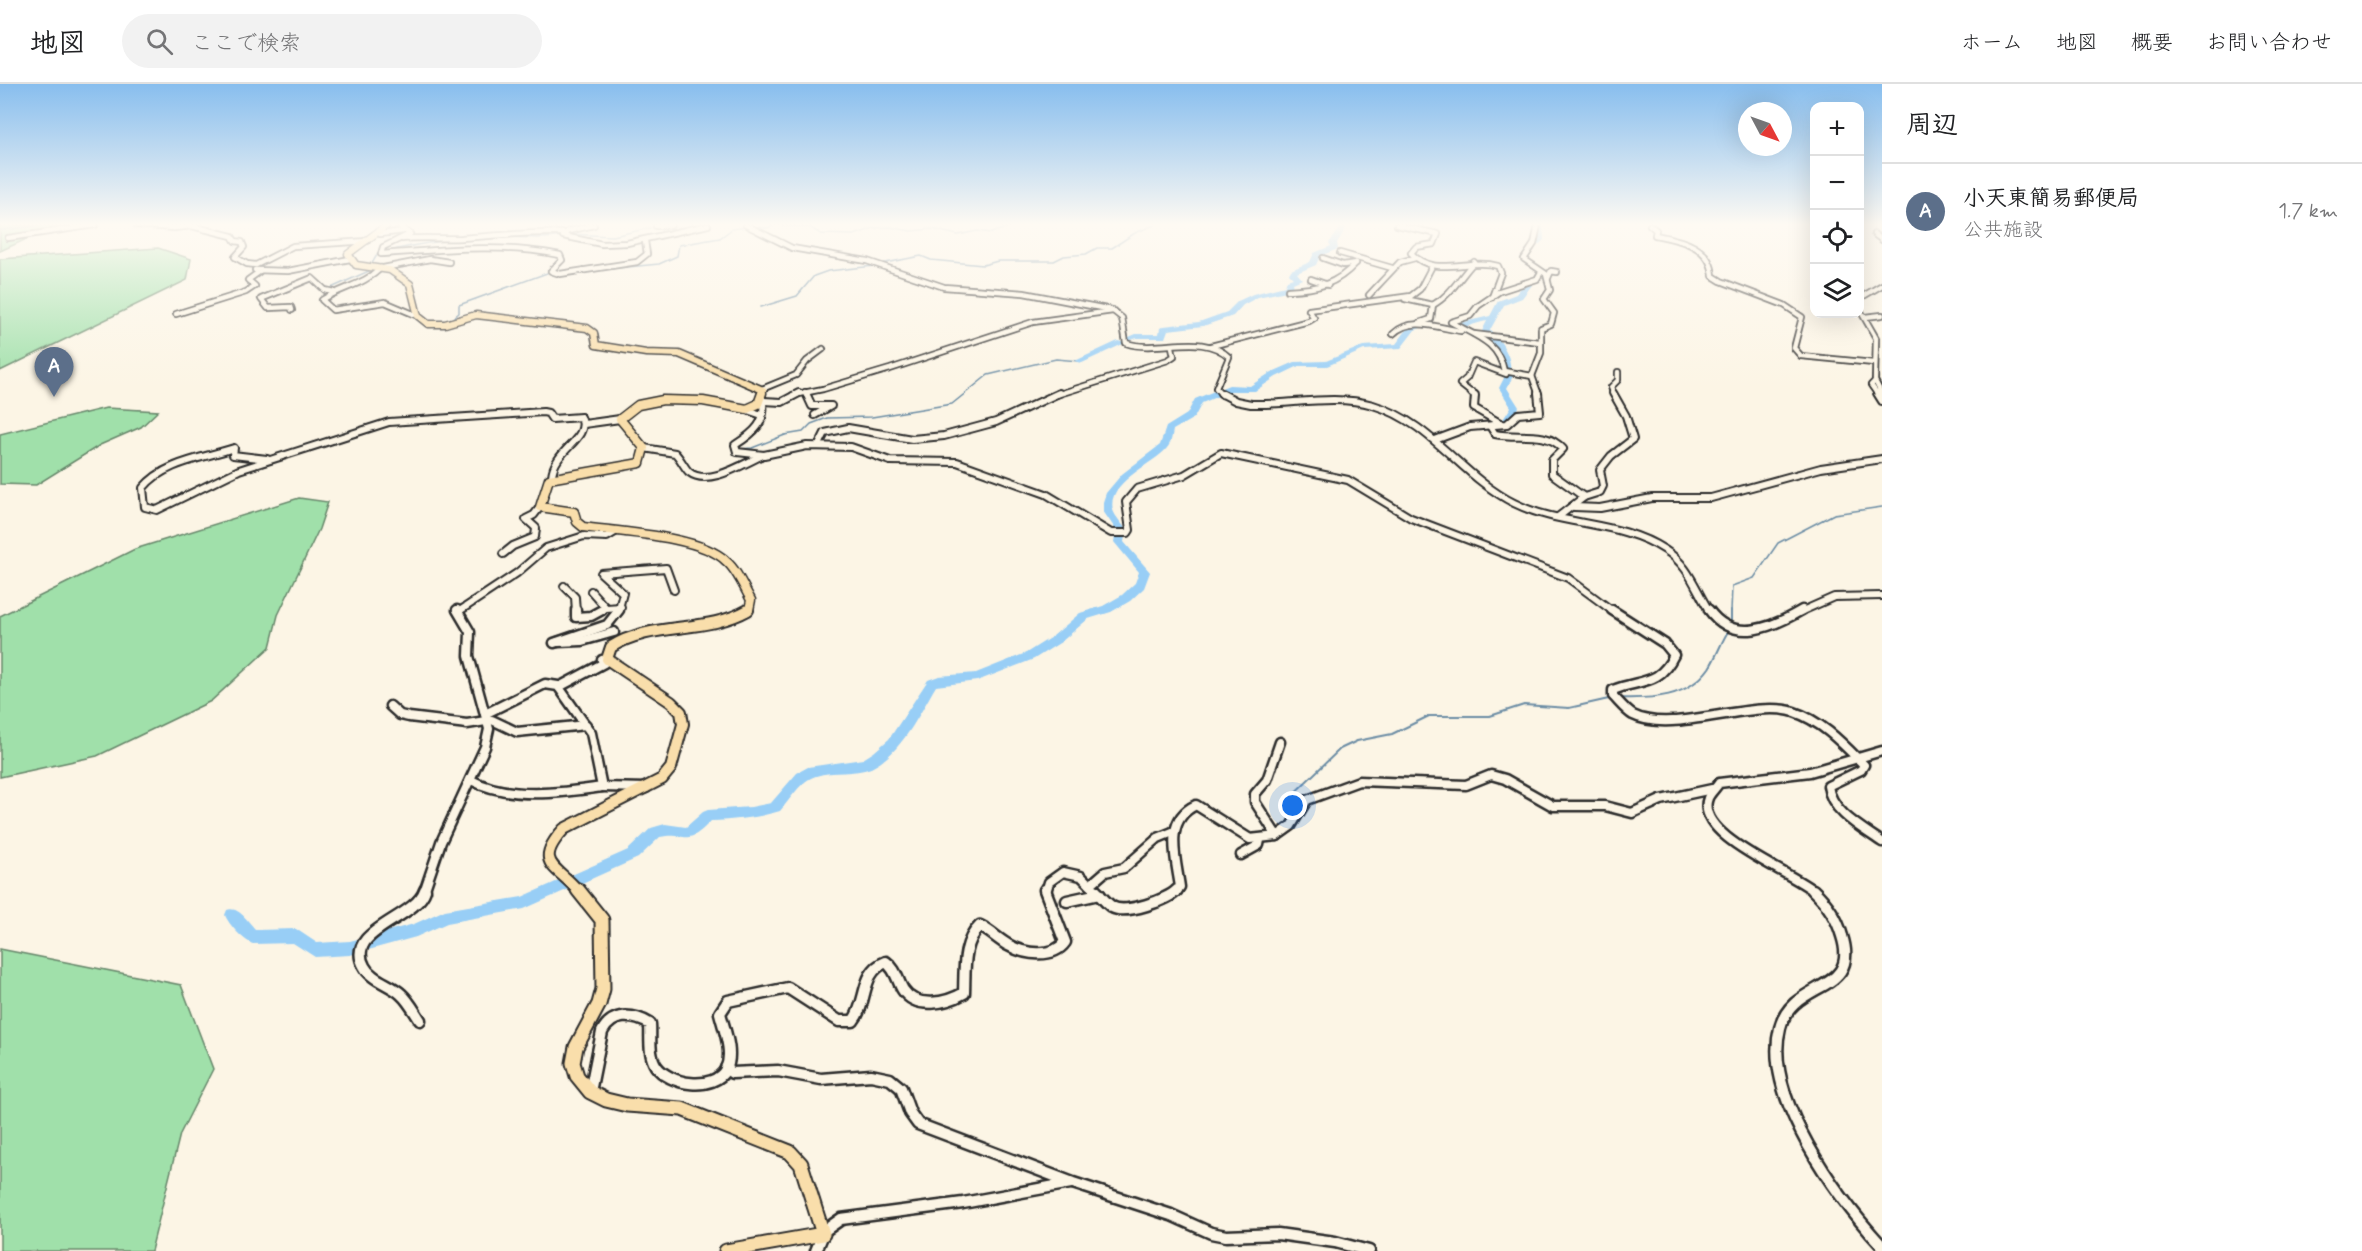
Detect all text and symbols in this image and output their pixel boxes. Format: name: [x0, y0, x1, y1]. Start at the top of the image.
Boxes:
search box: [122, 14, 542, 68]
icon: search: [143, 25, 176, 58]
text: 地図: [30, 26, 86, 63]
text: ホーム: [1961, 29, 2023, 57]
text: 地図: [2056, 29, 2098, 57]
text: 概要: [2131, 29, 2173, 57]
text: お問い合わせ: [2206, 29, 2332, 57]
text: ここで検索: [191, 30, 301, 58]
north arrow: [1738, 102, 1792, 156]
map controls: [1810, 102, 1864, 318]
button: +: [1810, 102, 1864, 156]
text: 周辺: [1906, 109, 1958, 143]
button: −: [1810, 156, 1864, 210]
text: 小天東簡易郵便局: [1963, 185, 2139, 213]
text: A: [1919, 198, 1932, 225]
text: 1.7 km: [2278, 198, 2338, 225]
button: locate: [1810, 210, 1864, 264]
text: 公共施設: [1963, 217, 2043, 244]
button: layers: [1810, 264, 1864, 318]
pin: A: [34, 348, 74, 397]
your location: [1278, 791, 1307, 820]

